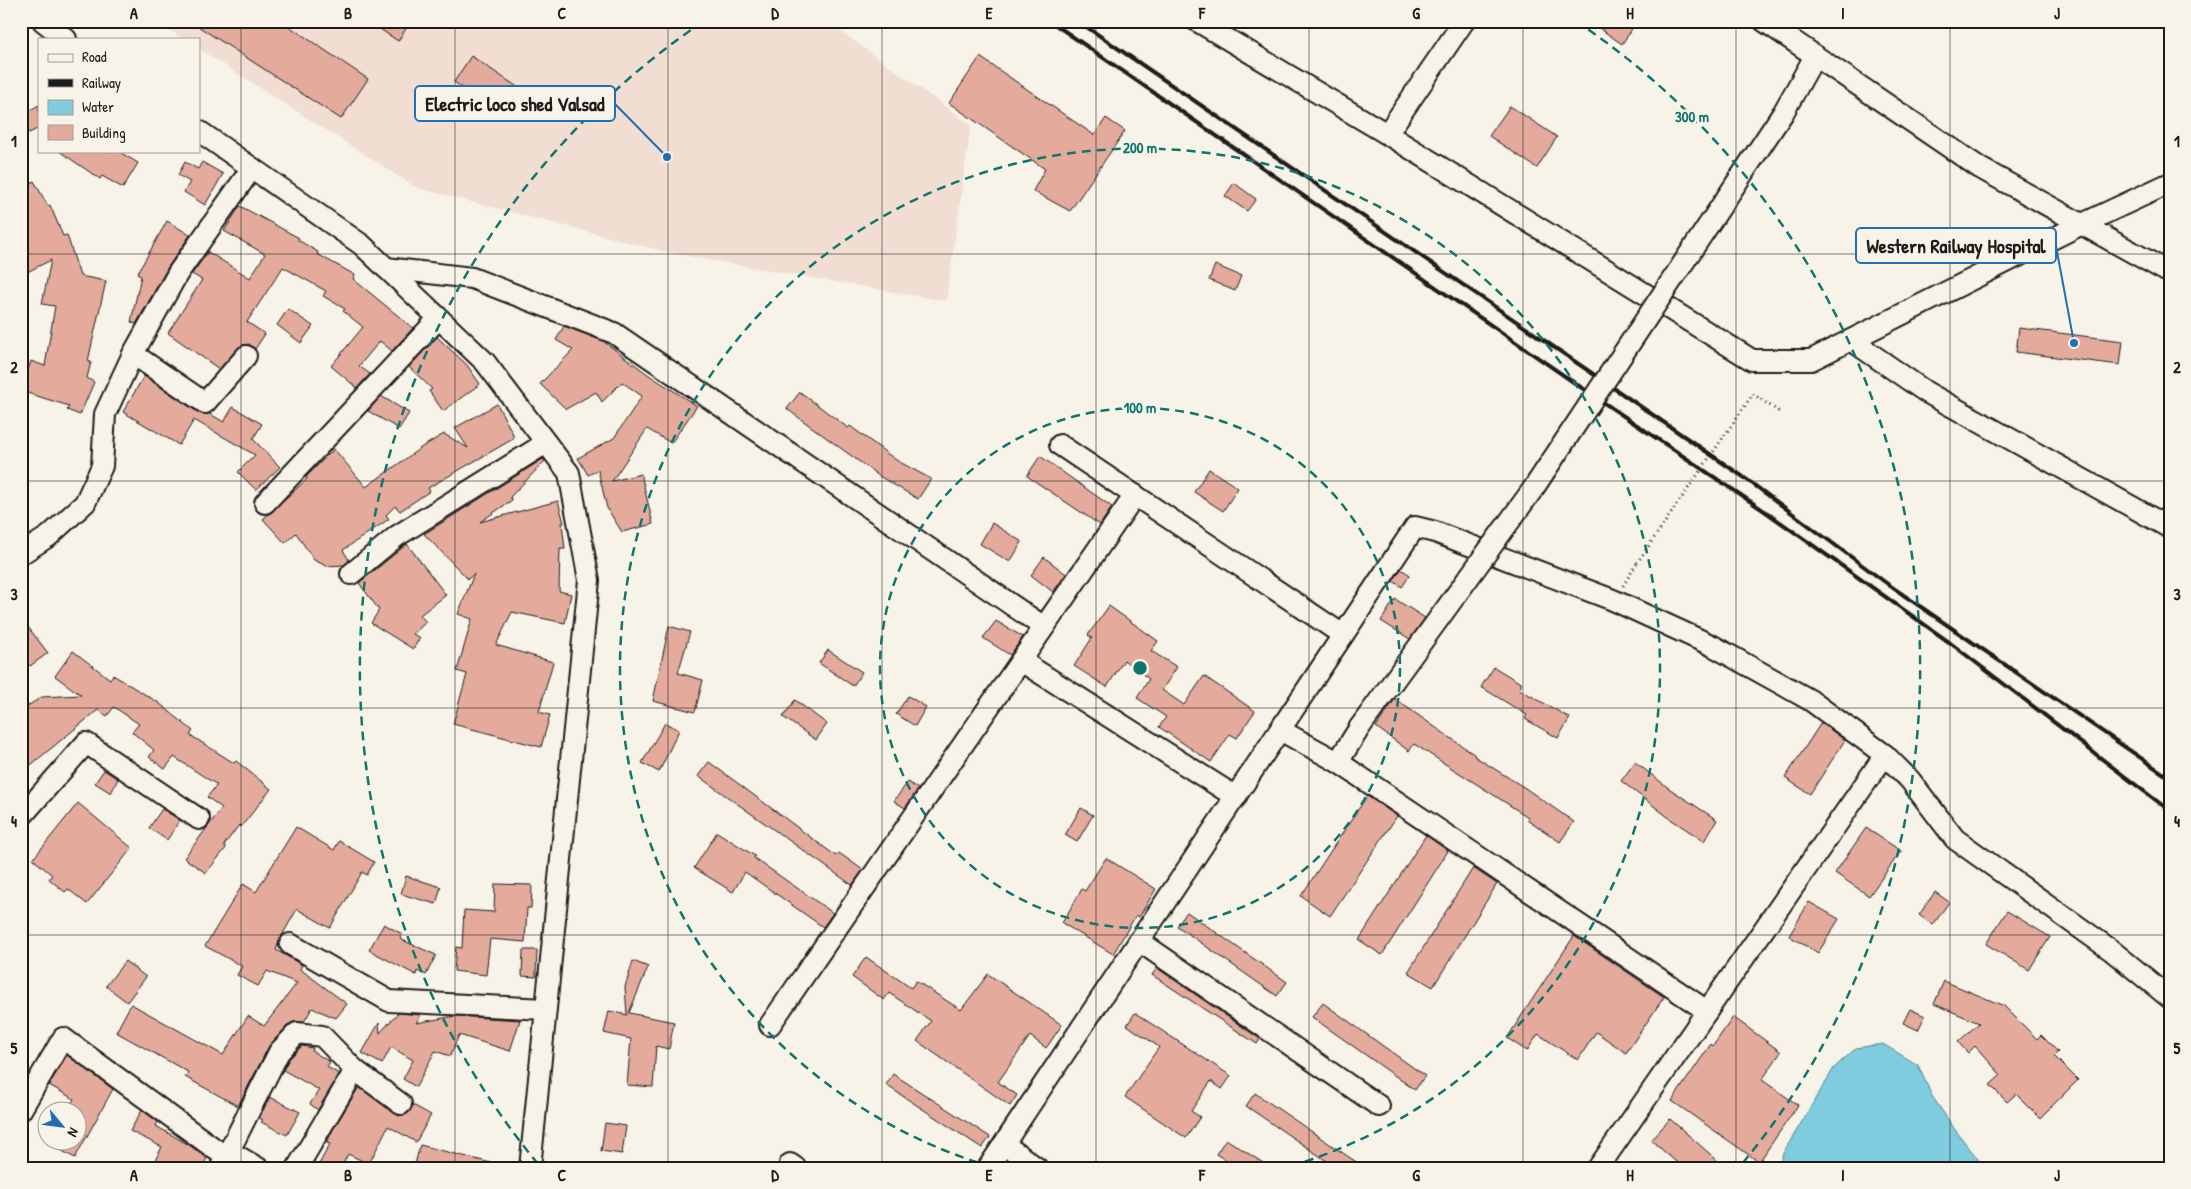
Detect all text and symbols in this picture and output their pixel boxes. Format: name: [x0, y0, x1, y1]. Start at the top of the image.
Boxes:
text: A: [130, 2, 138, 24]
text: B: [344, 2, 352, 24]
text: C: [558, 2, 567, 24]
text: D: [771, 2, 779, 24]
text: E: [985, 2, 993, 24]
text: F: [1198, 2, 1206, 24]
text: G: [1412, 2, 1420, 24]
text: H: [1626, 2, 1634, 24]
text: I: [1841, 2, 1845, 24]
text: J: [2054, 2, 2060, 24]
legend: [38, 38, 200, 152]
text: Road: [82, 46, 107, 67]
text: Railway: [82, 72, 121, 93]
callout: Electric loco shed Valsad: [415, 86, 615, 121]
text: Electric loco shed Valsad: [425, 90, 605, 117]
text: Water: [82, 96, 114, 117]
text: 300 m: [1675, 106, 1709, 127]
text: Building: [82, 122, 126, 143]
text: 1: [11, 130, 17, 152]
text: 1: [2174, 130, 2180, 152]
text: 200 m: [1123, 137, 1157, 158]
callout: Western Railway Hospital: [1856, 228, 2056, 263]
text: Western Railway Hospital: [1866, 232, 2046, 260]
text: 2: [10, 356, 18, 378]
text: 2: [2173, 356, 2181, 378]
text: 100 m: [1124, 397, 1156, 418]
text: 3: [10, 583, 18, 605]
text: 3: [2173, 583, 2181, 605]
centre of rings: [1131, 659, 1149, 677]
text: 4: [11, 810, 17, 832]
text: 4: [2174, 810, 2180, 832]
text: 5: [11, 1037, 18, 1059]
text: 5: [2174, 1037, 2181, 1059]
north arrow: [38, 1102, 88, 1152]
text: N: [63, 1125, 84, 1141]
text: A: [130, 1164, 138, 1186]
text: B: [344, 1164, 352, 1186]
text: C: [558, 1164, 567, 1186]
text: D: [771, 1164, 779, 1186]
text: E: [985, 1164, 993, 1186]
text: F: [1198, 1164, 1206, 1186]
text: G: [1412, 1164, 1420, 1186]
text: H: [1626, 1164, 1634, 1186]
text: I: [1841, 1164, 1845, 1186]
text: J: [2054, 1164, 2060, 1186]

